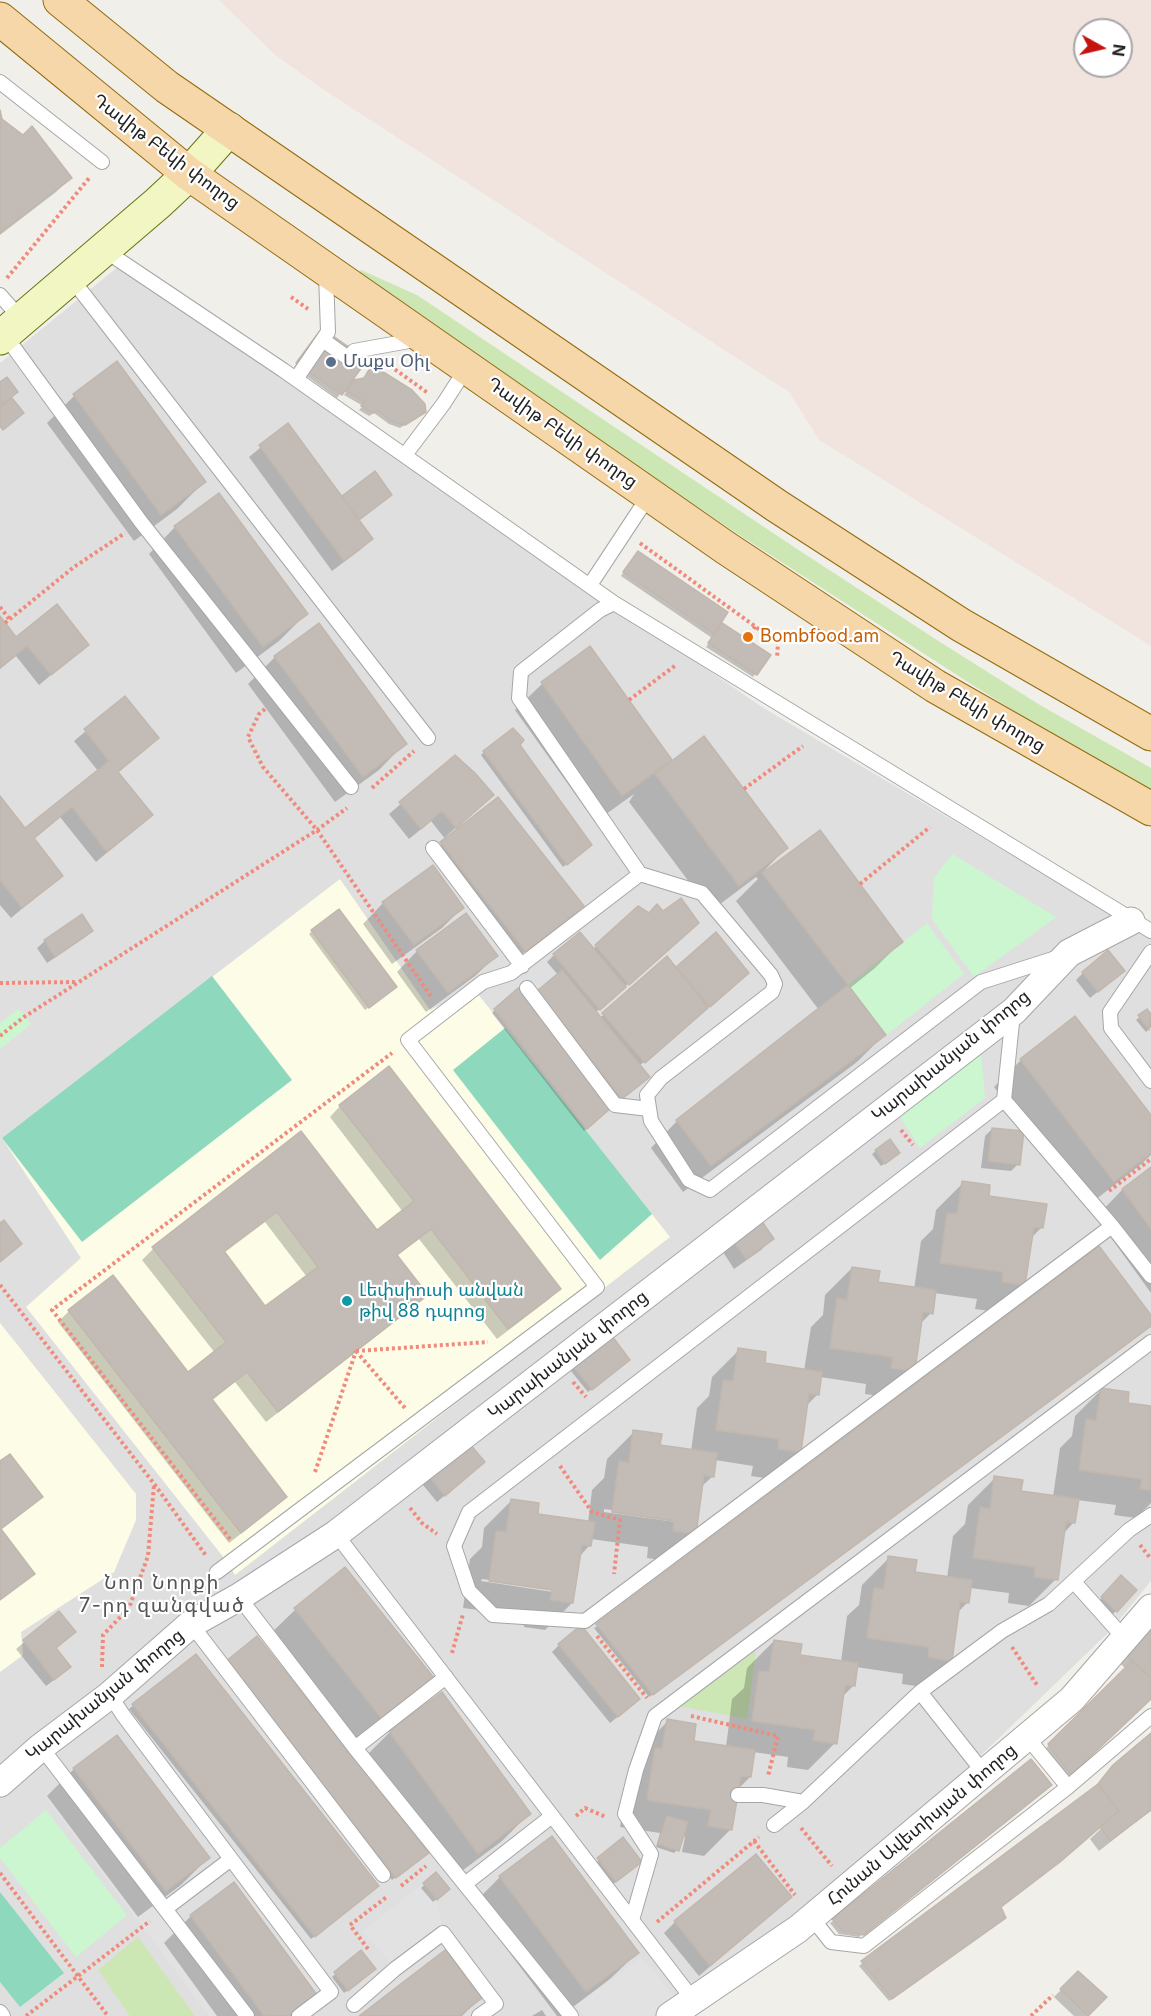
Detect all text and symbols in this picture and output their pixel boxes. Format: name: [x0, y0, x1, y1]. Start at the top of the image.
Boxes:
north arrow: [1073, 18, 1133, 78]
text: N: [1108, 43, 1130, 58]
street label: Դավիթ Բեկի փողոց: [88, 90, 244, 214]
place label: Մաքս Օիլ: [343, 351, 430, 373]
marker: Մաքս Օիլ: [324, 355, 338, 369]
street label: Դավիթ Բեկի փողոց: [483, 373, 641, 493]
place label: Bombfood.am: [760, 626, 879, 648]
marker: Bombfood.am: [741, 630, 755, 644]
street label: Դավիթ Բեկի փողոց: [885, 647, 1049, 757]
street label: Կարախանյան փողոց: [868, 986, 1034, 1126]
place label: Լեփսիուսի անվան թիվ 88 դպրոց: [359, 1280, 524, 1322]
street label: Կարախանյան փողոց: [484, 1286, 652, 1424]
marker: Լեփսիուսի անվան թիվ 88 դպրոց: [340, 1294, 354, 1308]
district label: Նոր Նորքի 7-րդ զանգված: [79, 1571, 245, 1618]
street label: Կարախանյան փողոց: [22, 1625, 188, 1765]
street label: Հունան Ավետիսյան փողոց: [823, 1739, 1021, 1911]

